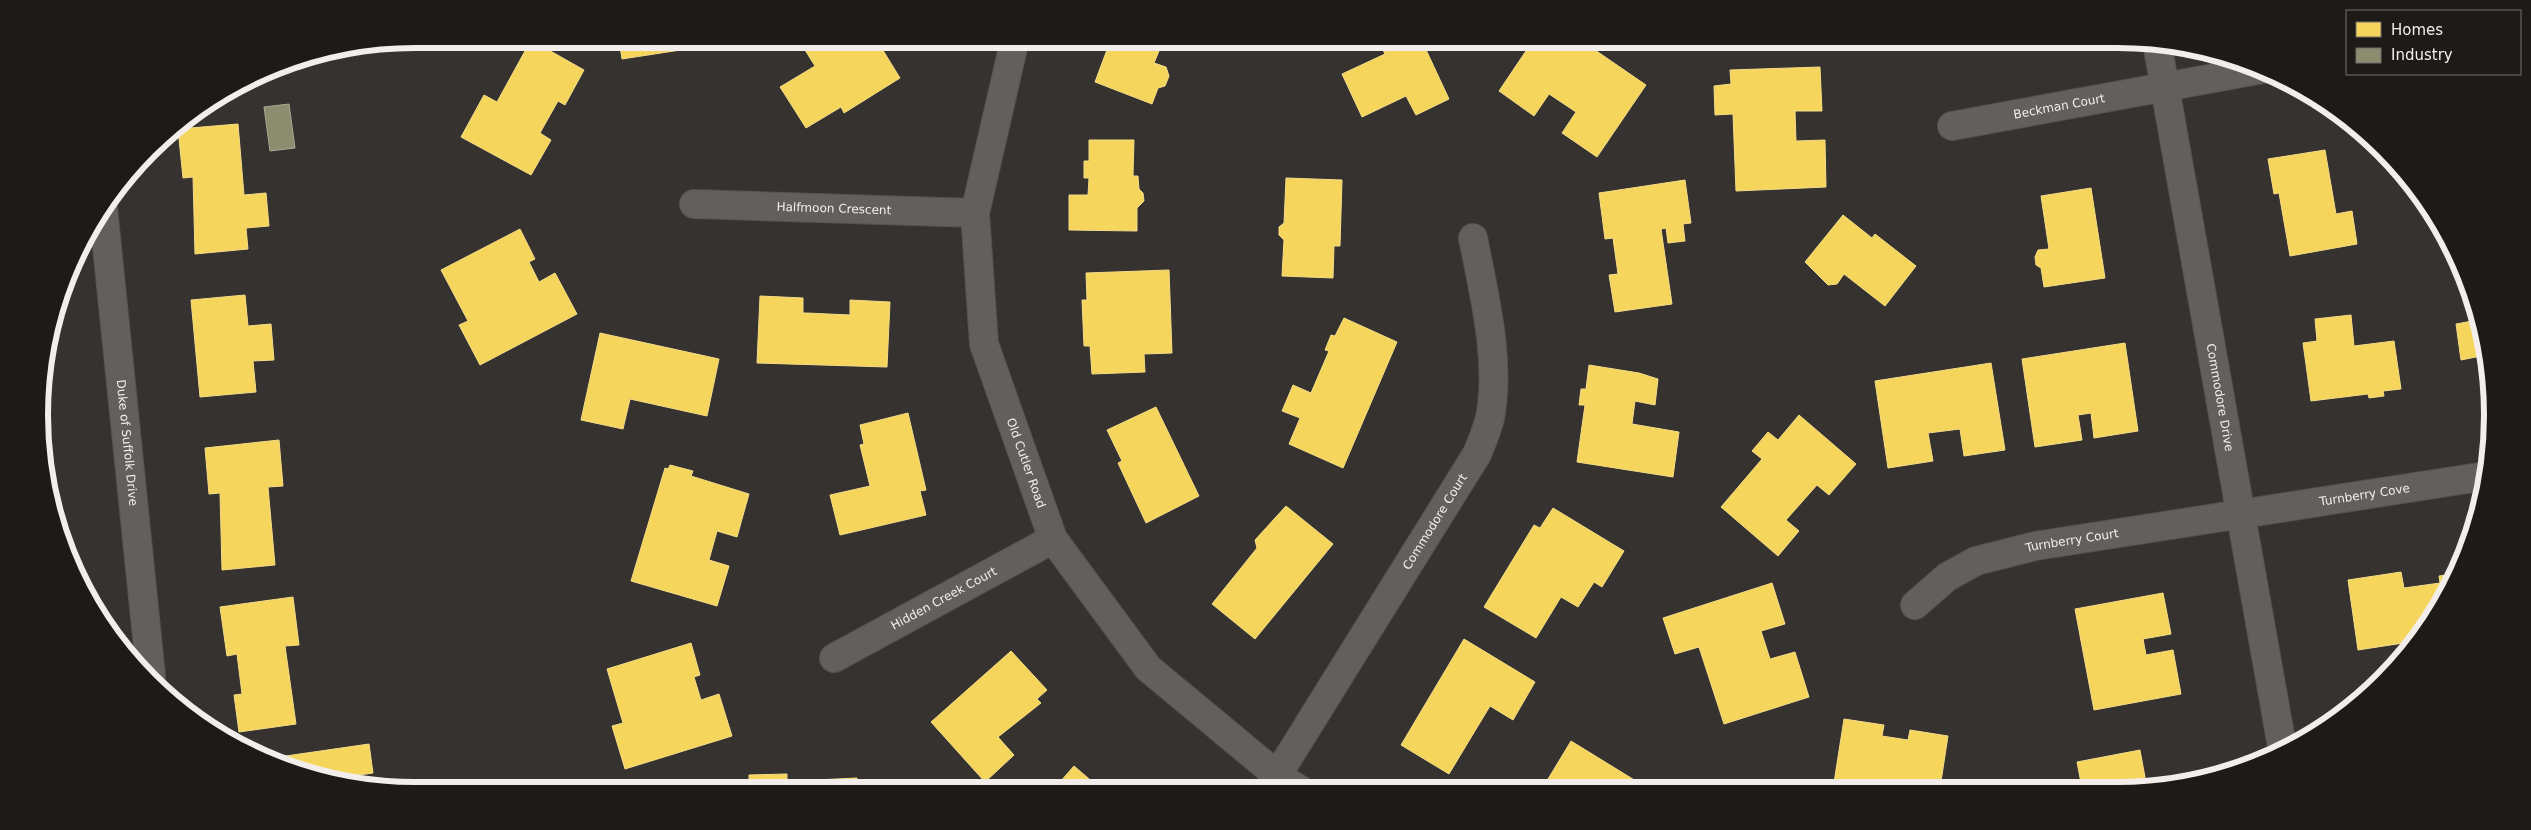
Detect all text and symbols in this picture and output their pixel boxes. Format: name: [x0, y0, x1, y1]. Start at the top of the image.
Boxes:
legend: [2346, 10, 2521, 75]
text: Homes: [2391, 21, 2443, 39]
text: Industry: [2391, 46, 2453, 64]
street label: Beckman Court: [2012, 91, 2106, 122]
street label: Halfmoon Crescent: [776, 200, 892, 217]
street label: Commodore Drive: [2204, 342, 2236, 453]
street label: Duke of Suffolk Drive: [114, 379, 141, 507]
street label: Old Cutler Road: [1004, 416, 1048, 510]
street label: Commodore Court: [1400, 471, 1470, 572]
street label: Turnberry Cove: [2317, 481, 2411, 509]
street label: Turnberry Court: [2023, 526, 2120, 555]
street label: Hidden Creek Court: [889, 564, 999, 633]

